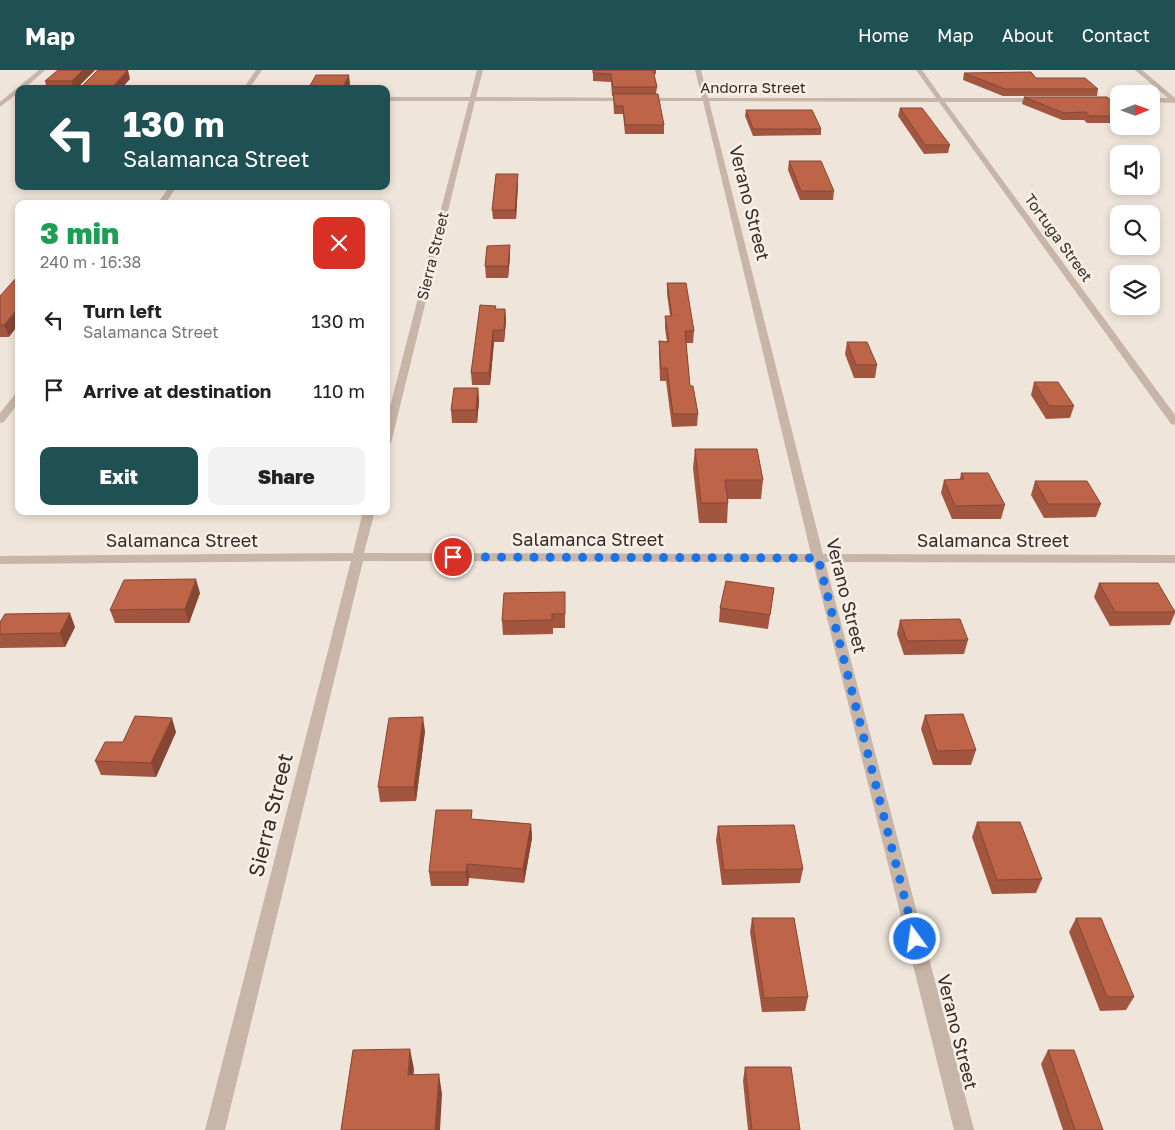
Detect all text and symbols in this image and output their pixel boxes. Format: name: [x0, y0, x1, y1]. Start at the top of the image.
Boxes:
text: Map: [25, 21, 75, 50]
text: Home: [858, 24, 909, 46]
text: Map: [937, 24, 974, 46]
text: About: [1002, 24, 1054, 46]
text: Contact: [1082, 24, 1150, 46]
street label: Andorra Street: [700, 78, 806, 96]
north arrow: [1110, 85, 1160, 135]
map controls: [1110, 85, 1160, 315]
text: 130 m: [123, 103, 225, 145]
icon: left: [40, 105, 105, 170]
street label: Verano Street: [725, 143, 775, 263]
text: Salamanca Street: [123, 145, 309, 172]
button: sound: [1110, 145, 1160, 195]
street label: Tortuga Street: [1021, 190, 1097, 285]
button: search: [1110, 205, 1160, 255]
street label: Sierra Street: [412, 210, 452, 302]
text: 3 min: [40, 215, 119, 251]
button: close: [313, 217, 365, 269]
text: 240 m · 16:38: [40, 252, 141, 272]
button: layers: [1110, 265, 1160, 315]
text: Turn left: [83, 299, 162, 322]
icon: left: [40, 306, 68, 334]
text: 130 m: [311, 309, 365, 332]
text: Salamanca Street: [83, 322, 219, 342]
icon: arrive: [40, 376, 68, 404]
text: Arrive at destination: [83, 379, 271, 402]
text: 110 m: [313, 379, 365, 402]
button: Exit: [40, 447, 198, 505]
button: Share: [208, 447, 365, 505]
street label: Salamanca Street: [512, 528, 664, 550]
street label: Salamanca Street: [106, 529, 258, 551]
street label: Salamanca Street: [917, 529, 1069, 551]
pin: [432, 536, 474, 578]
street label: Verano Street: [822, 536, 872, 656]
icon: arrive: [439, 543, 467, 571]
street label: Sierra Street: [242, 750, 298, 879]
position arrow: [888, 912, 940, 964]
street label: Verano Street: [933, 972, 983, 1092]

